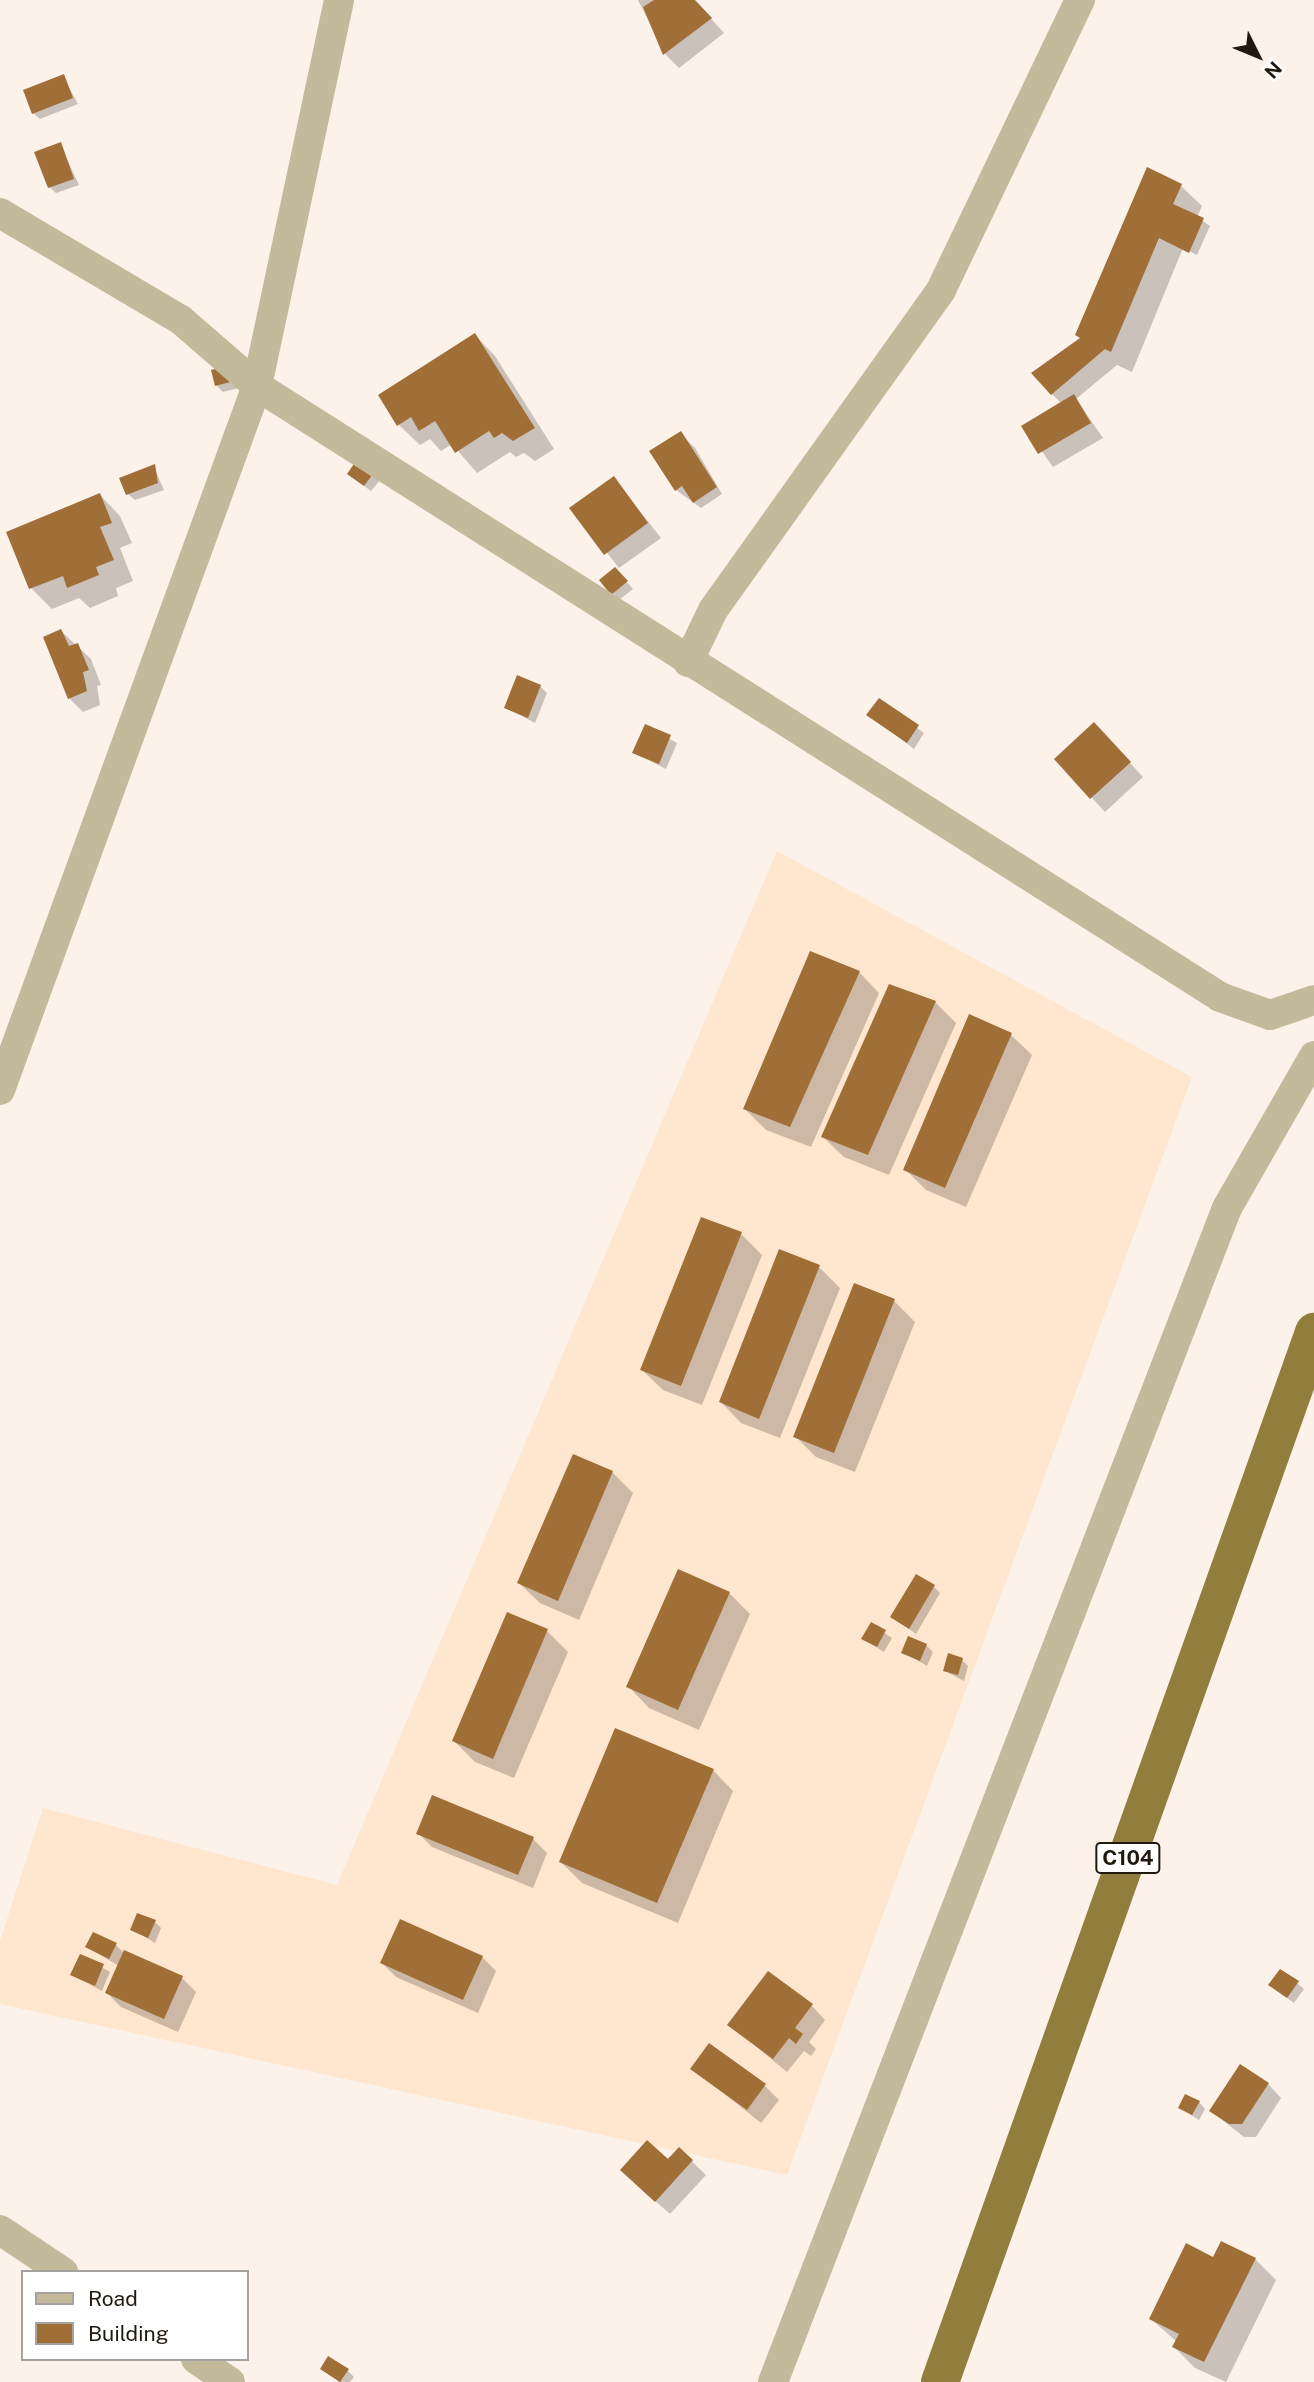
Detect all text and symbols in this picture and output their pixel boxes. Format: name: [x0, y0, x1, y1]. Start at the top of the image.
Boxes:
north arrow: [1223, 21, 1293, 91]
text: N: [1260, 57, 1286, 83]
road number: C104: [1095, 1840, 1161, 1876]
legend: [21, 2270, 248, 2361]
text: Road: [88, 2286, 138, 2311]
text: Building: [88, 2321, 169, 2346]

